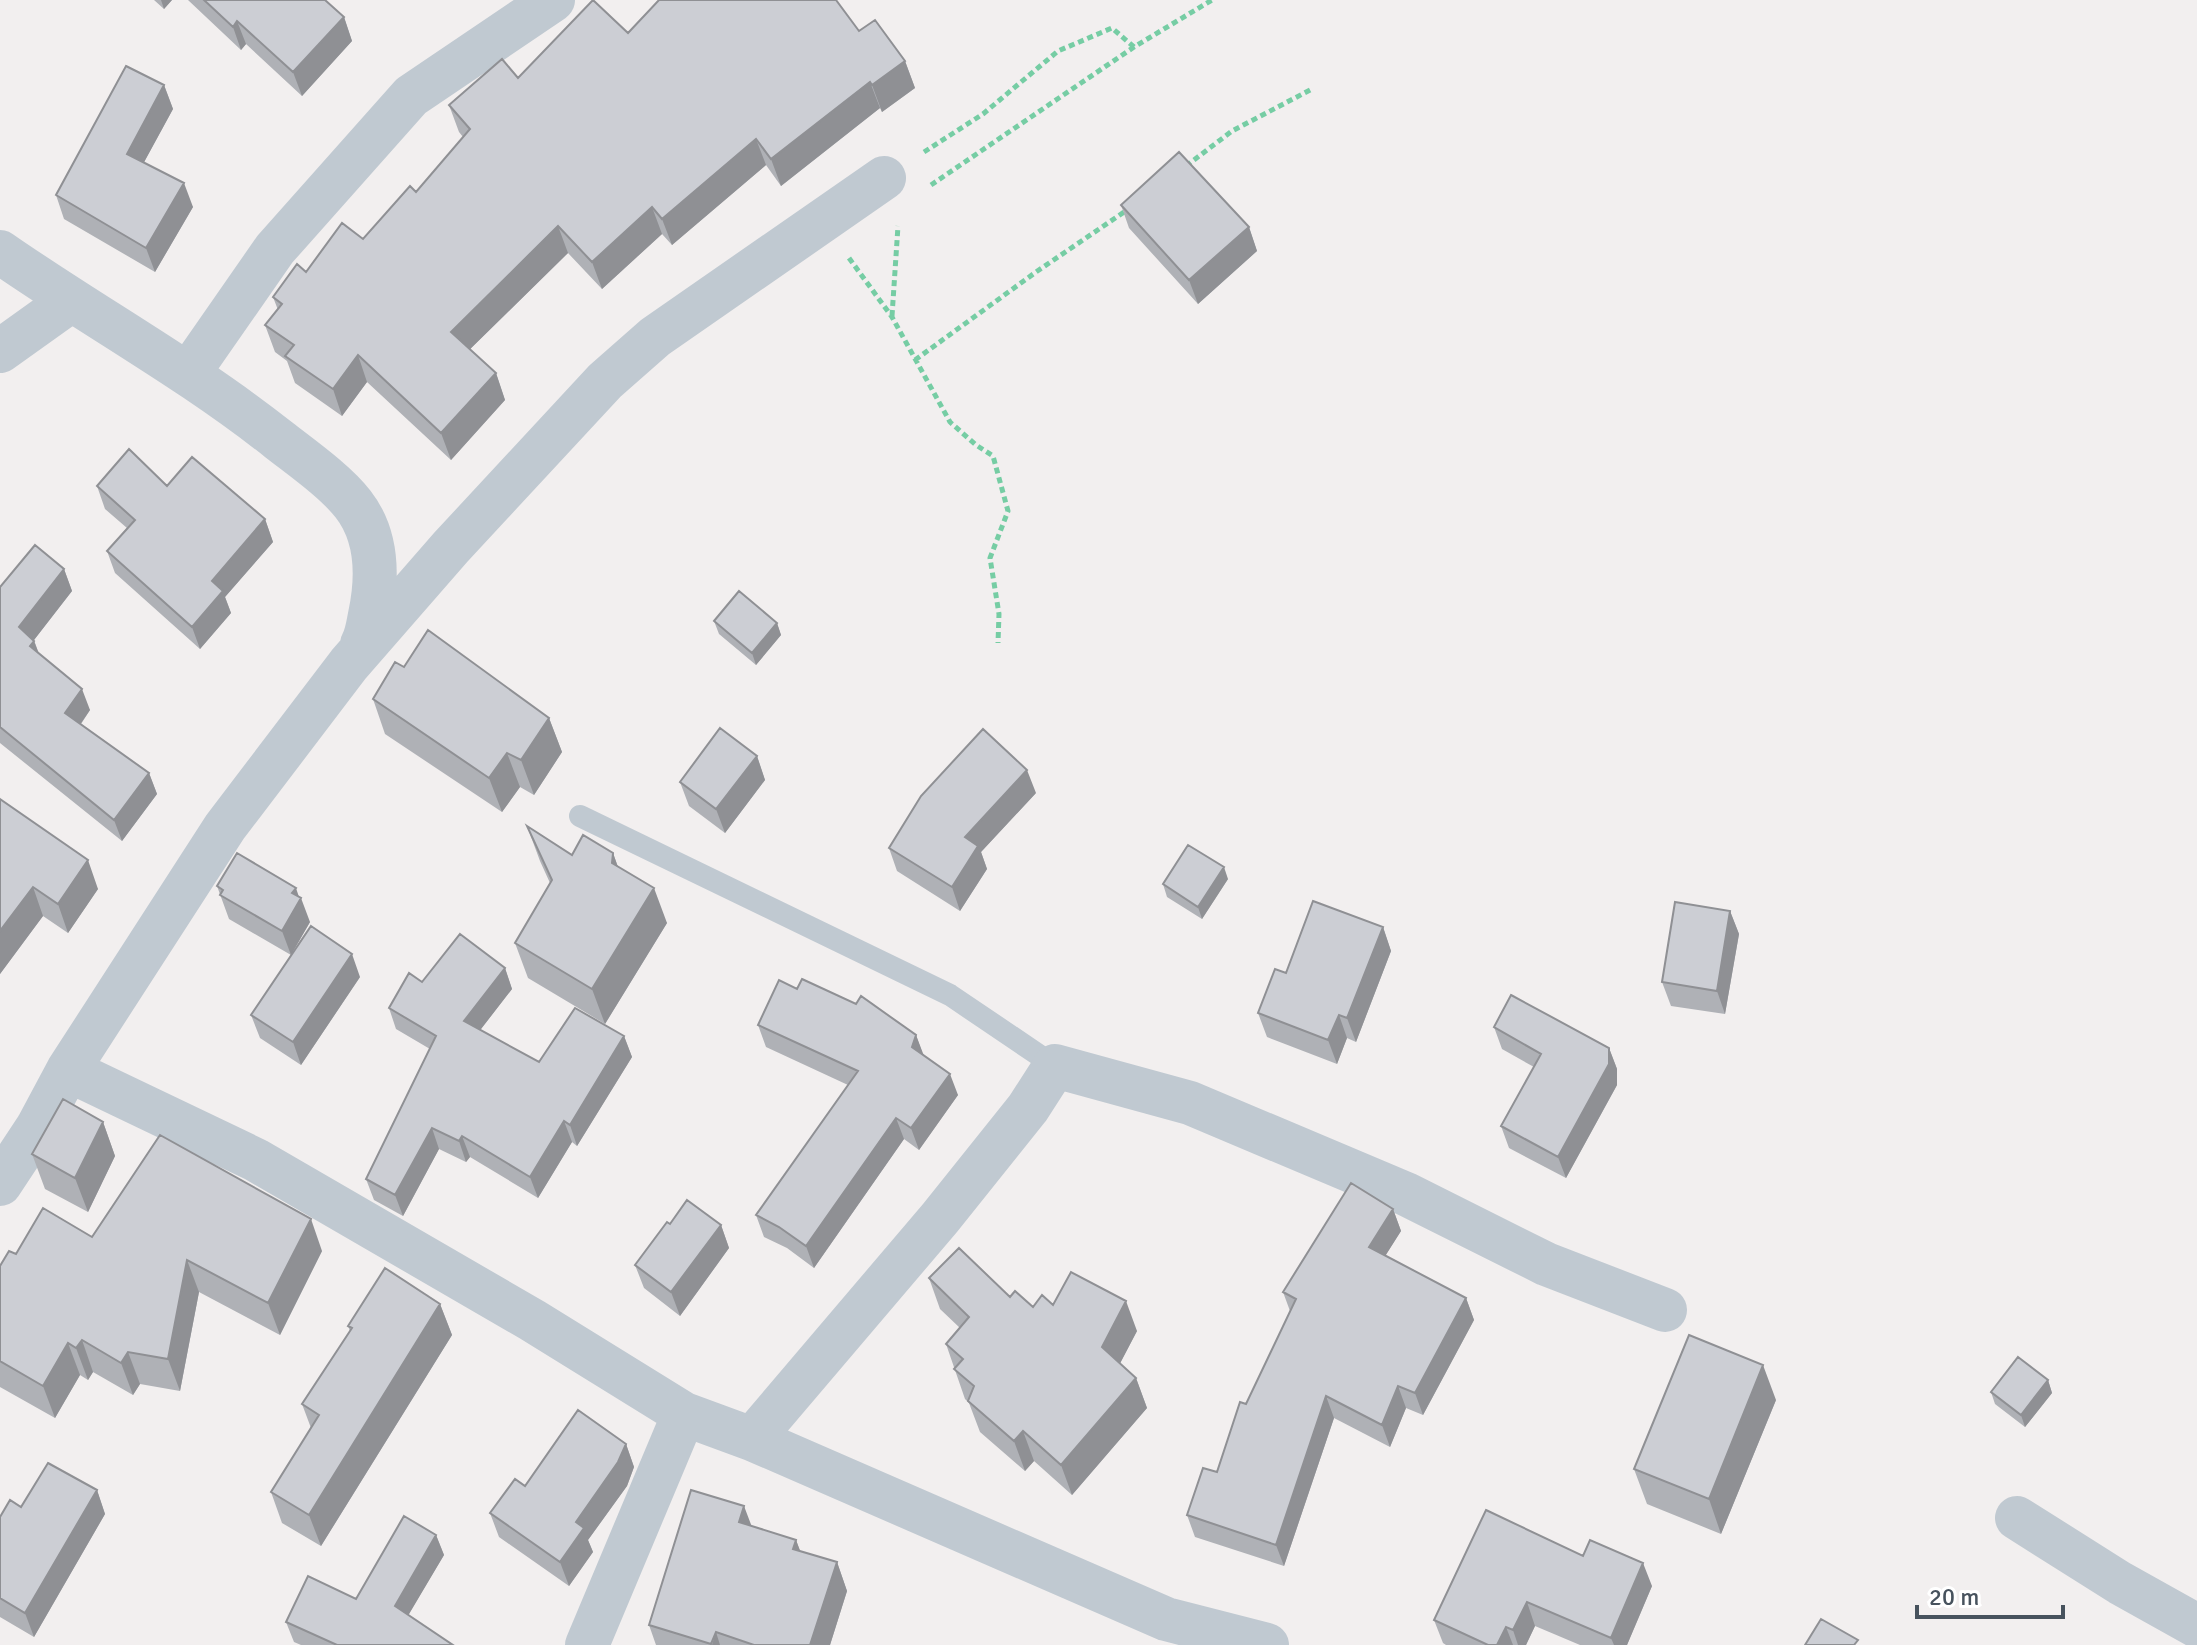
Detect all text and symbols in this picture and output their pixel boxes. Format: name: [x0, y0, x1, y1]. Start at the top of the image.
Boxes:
scale bar: [1917, 1569, 2063, 1619]
text: 20 m: [1929, 1582, 1979, 1612]

